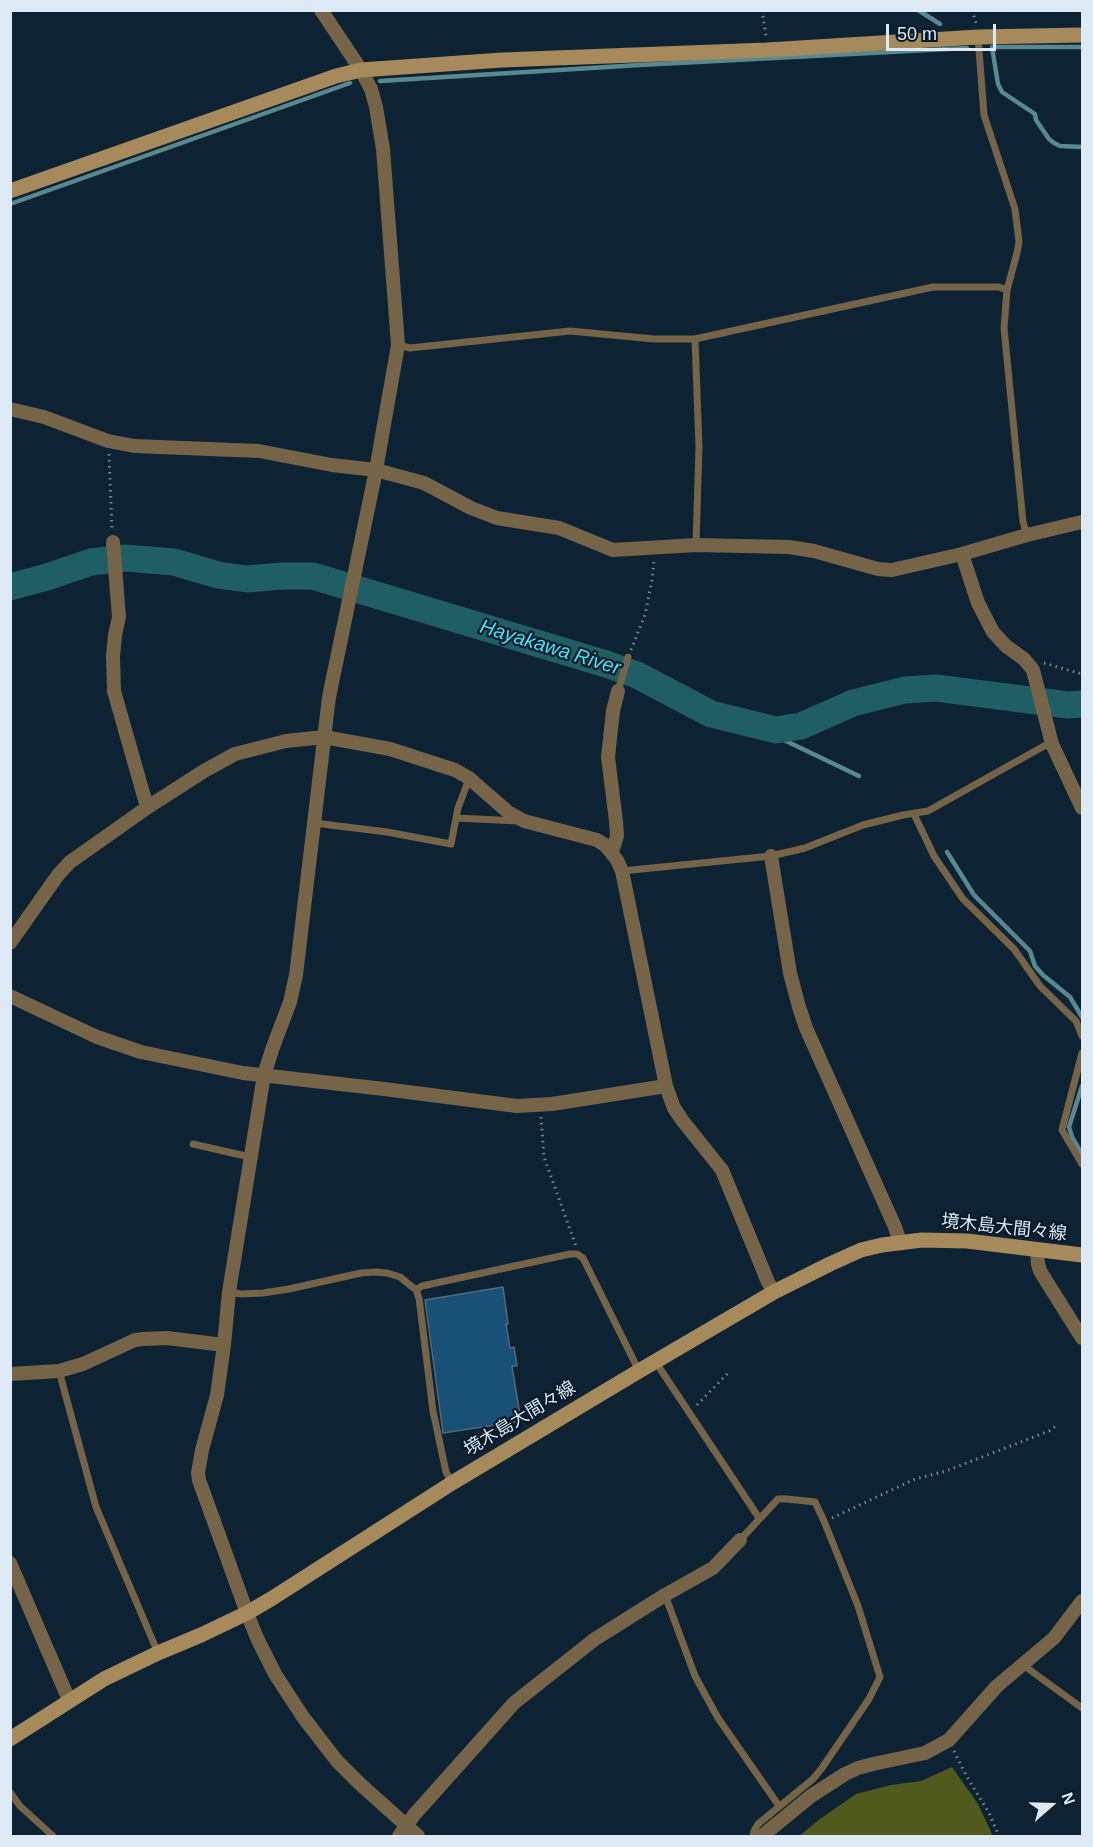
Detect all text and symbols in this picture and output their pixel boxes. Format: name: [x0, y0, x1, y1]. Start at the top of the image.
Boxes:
scale bar: [889, 12, 998, 50]
text: 50 m: [897, 24, 937, 44]
water label: Hayakawa River: [477, 615, 623, 681]
street label: 境木島大間々線: [940, 1211, 1068, 1245]
street label: 境木島大間々線: [460, 1377, 580, 1461]
north arrow: [1021, 1775, 1081, 1835]
text: N: [1058, 1790, 1078, 1807]

